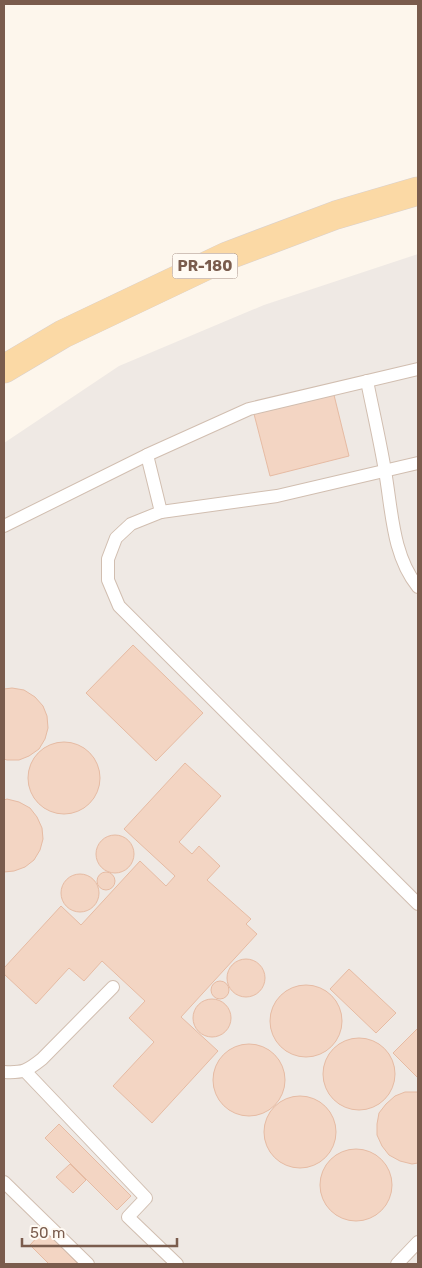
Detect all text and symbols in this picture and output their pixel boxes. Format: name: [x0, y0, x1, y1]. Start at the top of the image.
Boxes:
road number: PR-180: [172, 254, 238, 278]
scale bar: [22, 1216, 178, 1248]
text: 50 m: [30, 1224, 65, 1242]

